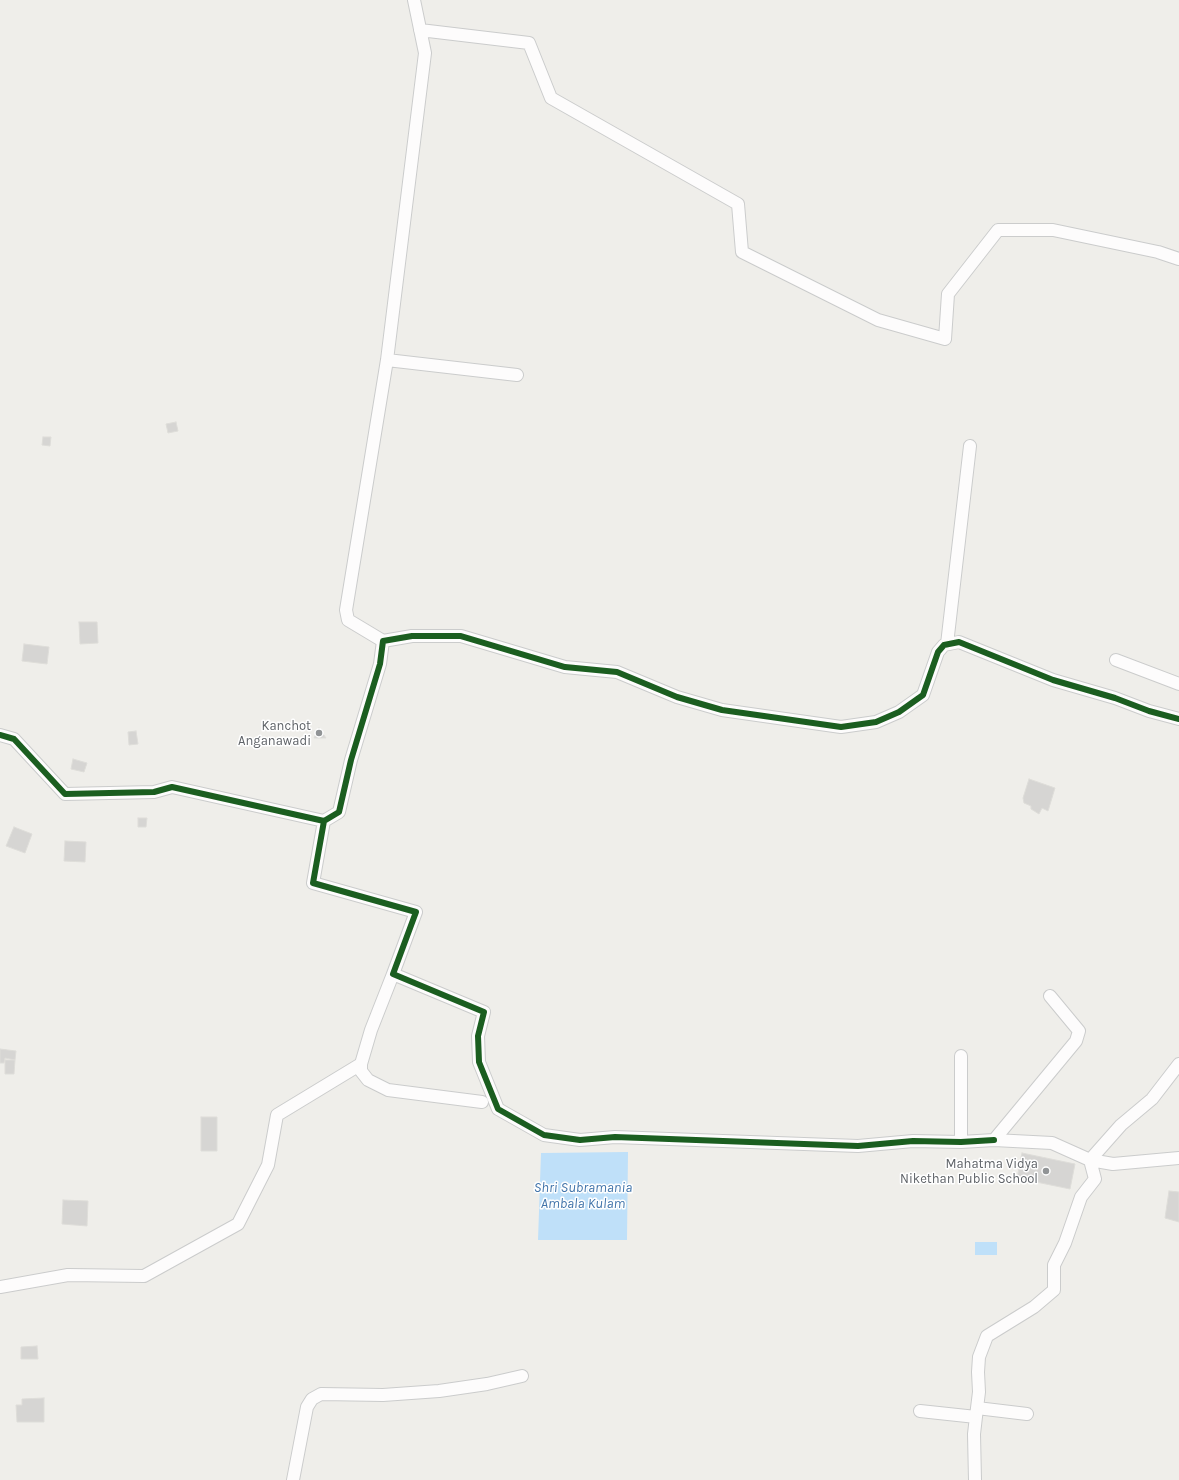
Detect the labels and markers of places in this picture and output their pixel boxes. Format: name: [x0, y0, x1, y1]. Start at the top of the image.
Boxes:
place label: Kanchot Anganawadi: [238, 718, 311, 749]
marker: Kanchot Anganawadi: [314, 728, 324, 738]
place label: Mahatma Vidya Nikethan Public School: [900, 1156, 1038, 1187]
marker: Mahatma Vidya Nikethan Public School: [1041, 1166, 1051, 1176]

